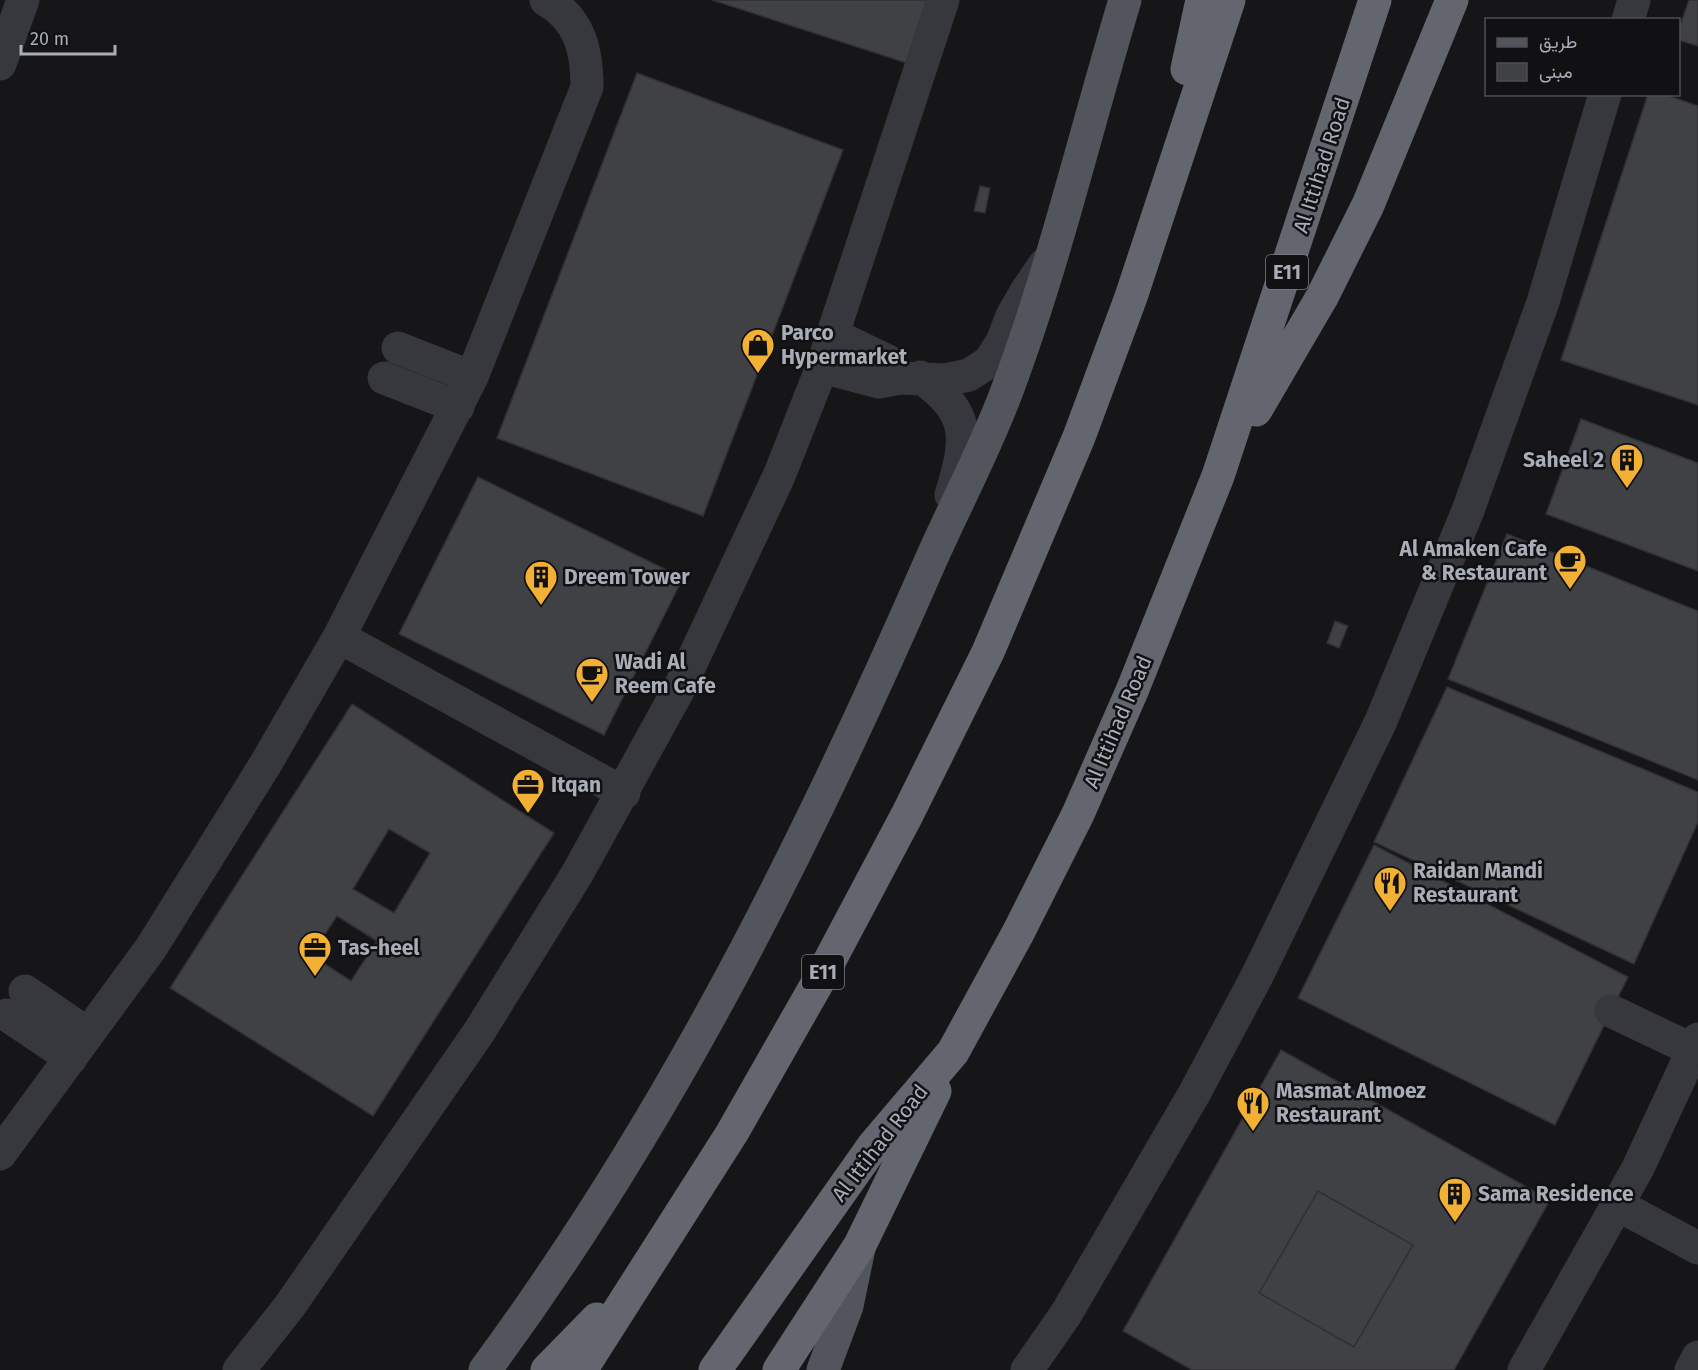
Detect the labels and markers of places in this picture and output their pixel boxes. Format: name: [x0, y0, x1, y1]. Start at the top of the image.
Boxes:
place label: Parco Hypermarket: [781, 320, 908, 370]
shop icon: Parco Hypermarket: [740, 327, 776, 374]
building icon: Saheel 2: [1609, 442, 1645, 489]
place label: Saheel 2: [1523, 447, 1604, 473]
place label: Al Amaken Cafe & Restaurant: [1399, 536, 1548, 586]
cafe icon: Al Amaken Cafe & Restaurant: [1552, 543, 1588, 590]
building icon: Dreem Tower: [523, 559, 559, 606]
place label: Dreem Tower: [564, 564, 690, 590]
place label: Wadi Al Reem Cafe: [615, 649, 716, 699]
cafe icon: Wadi Al Reem Cafe: [574, 656, 610, 703]
office icon: Itqan: [510, 767, 546, 814]
place label: Itqan: [551, 772, 601, 798]
place label: Raidan Mandi Restaurant: [1413, 858, 1543, 908]
restaurant icon: Raidan Mandi Restaurant: [1372, 865, 1408, 912]
office icon: Tas-heel: [297, 930, 333, 977]
place label: Tas-heel: [338, 935, 420, 961]
place label: Masmat Almoez Restaurant: [1276, 1078, 1426, 1128]
restaurant icon: Masmat Almoez Restaurant: [1235, 1085, 1271, 1132]
building icon: Sama Residence: [1437, 1176, 1473, 1223]
place label: Sama Residence: [1478, 1181, 1634, 1207]

